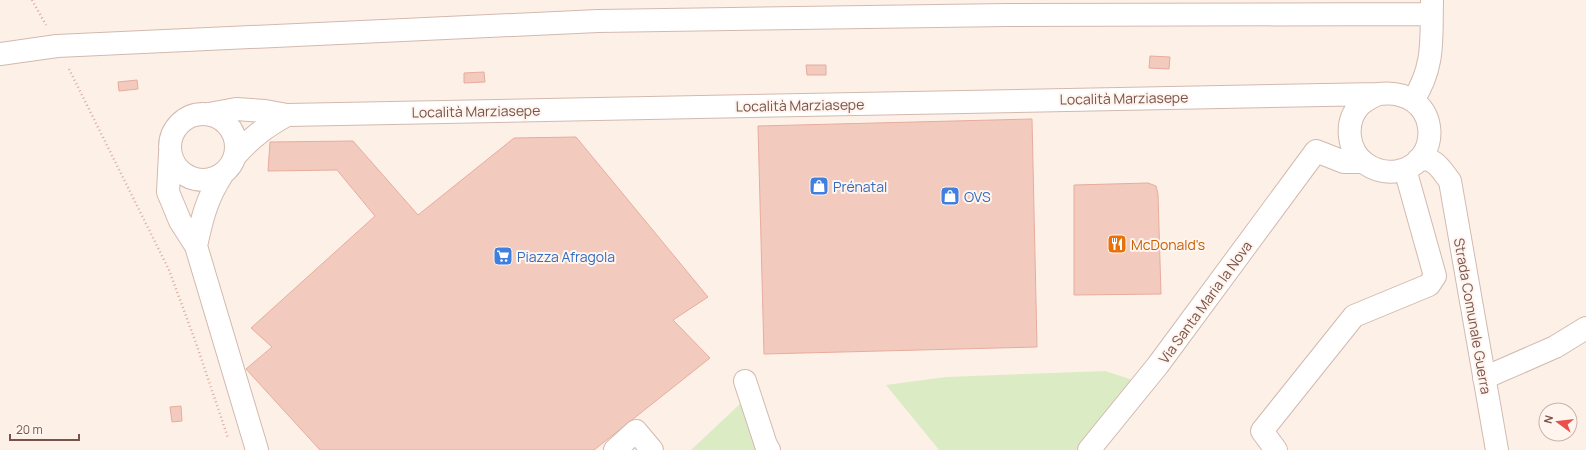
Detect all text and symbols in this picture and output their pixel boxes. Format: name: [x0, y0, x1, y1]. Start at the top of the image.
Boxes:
street label: Località Marziasepe: [1060, 87, 1188, 109]
street label: Località Marziasepe: [736, 94, 864, 116]
street label: Località Marziasepe: [412, 100, 540, 122]
shop icon: Prénatal: [808, 175, 830, 197]
place label: Prénatal: [833, 177, 887, 196]
shop icon: OVS: [939, 185, 961, 207]
place label: OVS: [964, 187, 991, 206]
restaurant icon: McDonald's: [1106, 233, 1128, 255]
place label: McDonald's: [1131, 235, 1205, 254]
street label: Strada Comunale Guerra: [1450, 236, 1496, 396]
street label: Via Santa Maria la Nova: [1154, 237, 1256, 367]
supermarket icon: Piazza Afragola: [492, 245, 514, 267]
place label: Piazza Afragola: [517, 247, 615, 266]
north arrow: [1538, 402, 1578, 442]
text: N: [1540, 413, 1556, 425]
scale bar: [10, 416, 79, 442]
text: 20 m: [16, 421, 43, 438]

